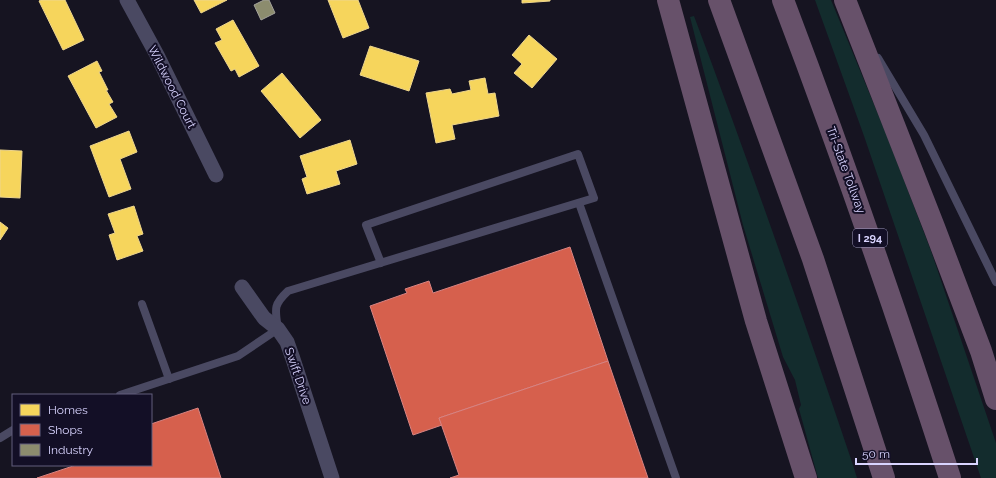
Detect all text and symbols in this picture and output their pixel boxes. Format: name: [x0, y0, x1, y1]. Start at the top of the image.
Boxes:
street label: Wildwood Court: [145, 43, 199, 131]
street label: Tri-State Tollway: [824, 125, 868, 216]
road number: I 294: [853, 229, 887, 247]
street label: Swift Drive: [282, 346, 314, 406]
legend: [12, 394, 152, 466]
text: Homes: [48, 403, 88, 417]
text: Shops: [48, 423, 83, 437]
scale bar: [856, 440, 977, 466]
text: Industry: [48, 443, 94, 457]
text: 50 m: [862, 447, 890, 461]

